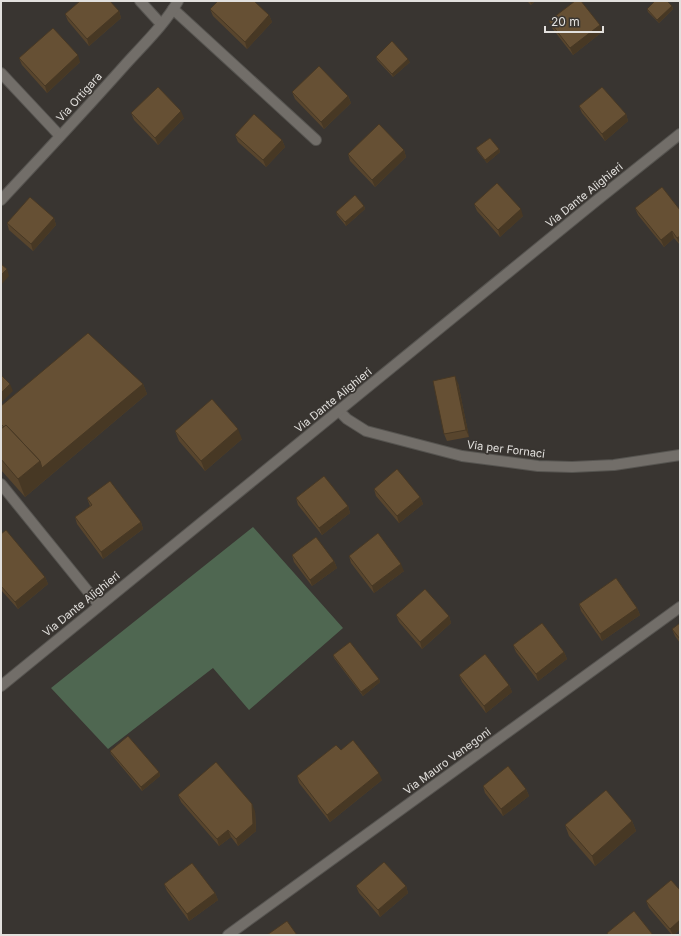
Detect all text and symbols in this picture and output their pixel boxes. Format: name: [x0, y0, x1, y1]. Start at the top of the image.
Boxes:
scale bar: [545, 8, 603, 34]
text: 20 m: [551, 14, 580, 29]
street label: Via Ortigara: [53, 69, 105, 125]
street label: Via Dante Alighieri: [543, 160, 625, 230]
street label: Via Dante Alighieri: [292, 365, 374, 435]
street label: Via per Fornaci: [466, 437, 546, 461]
street label: Via Dante Alighieri: [40, 569, 122, 639]
street label: Via Mauro Venegoni: [401, 725, 493, 797]

